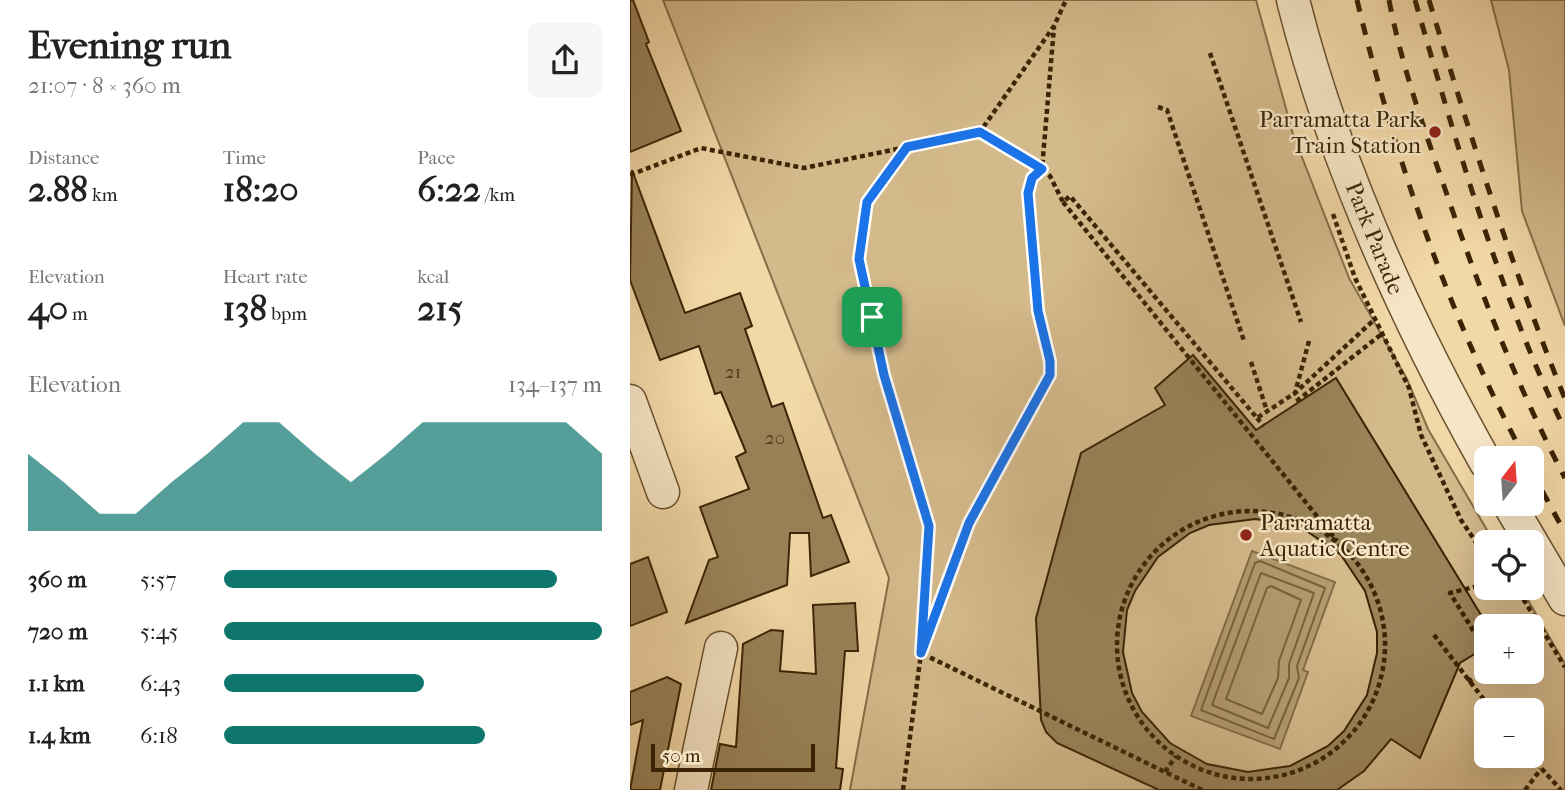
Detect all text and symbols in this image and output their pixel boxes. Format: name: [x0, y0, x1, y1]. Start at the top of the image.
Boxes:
text: Evening run: [28, 23, 231, 68]
button: share: [528, 23, 602, 97]
text: 21:07 · 8 × 360 m: [28, 72, 181, 99]
place label: Parramatta Park Train Station: [1259, 106, 1422, 159]
marker: Parramatta Park Train Station: [1427, 124, 1443, 140]
text: Distance: [28, 147, 99, 169]
text: Time: [223, 147, 266, 169]
text: Pace: [417, 147, 455, 169]
text: 2.88: [28, 169, 88, 210]
text: 18:20: [223, 169, 299, 210]
text: 6:22: [417, 169, 481, 210]
street label: Park Parade: [1340, 178, 1409, 299]
text: km: [88, 184, 118, 206]
text: /km: [481, 184, 515, 206]
text: Elevation: [28, 266, 105, 288]
text: Heart rate: [223, 266, 308, 288]
text: kcal: [417, 266, 449, 288]
pin: [842, 287, 902, 347]
text: 40: [28, 288, 68, 329]
text: 138: [223, 288, 267, 329]
text: 215: [417, 288, 463, 329]
icon: arrive: [853, 298, 891, 336]
text: m: [68, 303, 88, 325]
text: bpm: [267, 303, 307, 325]
house number: 21: [725, 361, 741, 383]
text: Elevation: [28, 371, 121, 398]
text: 134–137 m: [508, 371, 602, 398]
house number: 20: [765, 427, 785, 449]
north arrow: [1474, 446, 1544, 516]
map controls: [1474, 446, 1544, 768]
place label: Parramatta Aquatic Centre: [1259, 509, 1410, 562]
marker: Parramatta Aquatic Centre: [1238, 527, 1254, 543]
button: locate: [1474, 530, 1544, 600]
text: 360 m: [28, 566, 87, 593]
text: 5:57: [140, 566, 177, 593]
button: +: [1474, 614, 1544, 684]
text: 720 m: [28, 618, 88, 645]
text: 5:45: [140, 618, 178, 645]
text: 1.1 km: [28, 670, 85, 697]
text: 6:43: [140, 670, 181, 697]
button: −: [1474, 698, 1544, 768]
text: 1.4 km: [28, 722, 91, 749]
text: 6:18: [140, 722, 178, 749]
scale bar: [651, 741, 816, 773]
text: 50 m: [662, 745, 701, 767]

